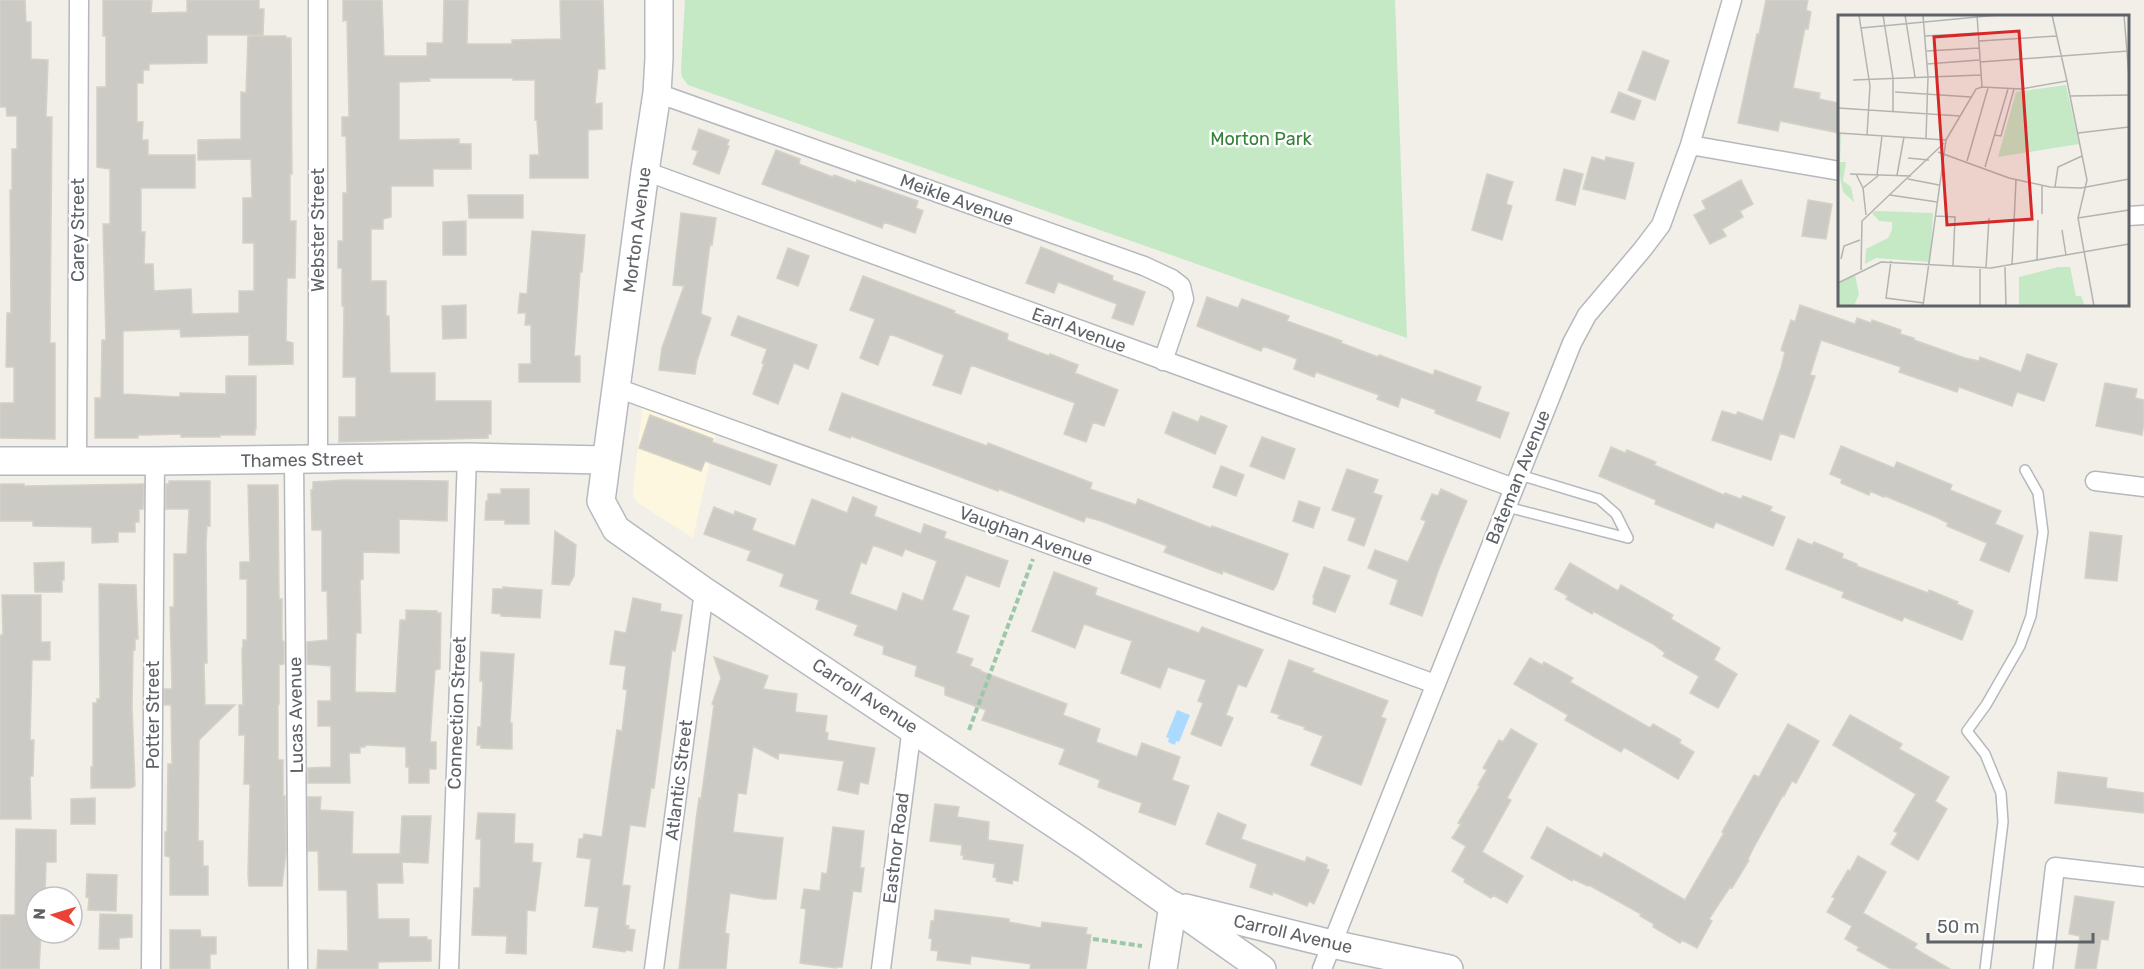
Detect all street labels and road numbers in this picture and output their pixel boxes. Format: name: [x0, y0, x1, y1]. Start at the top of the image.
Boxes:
street label: Morton Avenue: [618, 166, 656, 294]
street label: Webster Street: [307, 168, 329, 292]
street label: Meikle Avenue: [897, 169, 1017, 231]
street label: Carey Street: [67, 178, 89, 282]
street label: Earl Avenue: [1029, 303, 1129, 357]
street label: Bateman Avenue: [1481, 407, 1555, 547]
street label: Thames Street: [240, 448, 364, 472]
street label: Vaughan Avenue: [956, 502, 1096, 570]
street label: Connection Street: [443, 636, 471, 790]
street label: Carroll Avenue: [808, 654, 922, 738]
street label: Lucas Avenue: [284, 656, 308, 774]
street label: Potter Street: [142, 661, 164, 769]
street label: Atlantic Street: [661, 718, 697, 842]
street label: Eastnor Road: [878, 791, 914, 905]
street label: Carroll Avenue: [1231, 910, 1355, 958]

